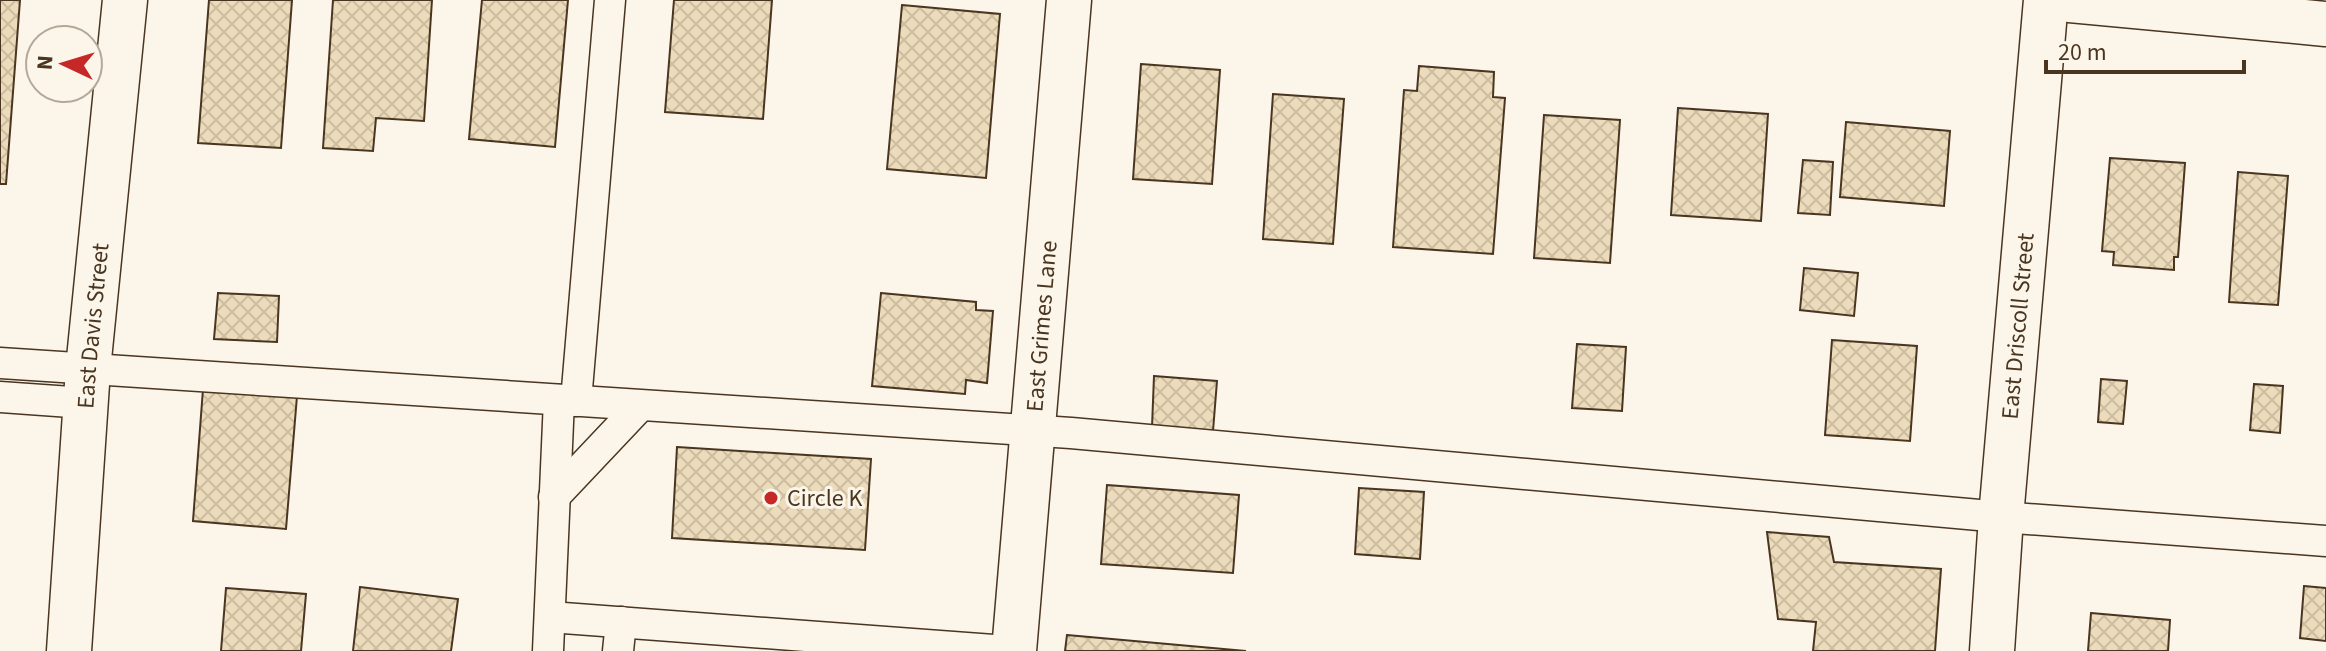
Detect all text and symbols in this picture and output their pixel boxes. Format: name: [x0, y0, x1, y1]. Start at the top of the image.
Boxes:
north arrow: [24, 24, 104, 104]
scale bar: [2046, 24, 2244, 74]
text: 20 m: [2058, 35, 2107, 70]
text: N: [29, 54, 62, 71]
street label: East Driscoll Street: [1993, 231, 2044, 421]
street label: East Grimes Lane: [1017, 239, 1067, 413]
street label: East Davis Street: [68, 241, 119, 410]
place label: Circle K: [787, 481, 862, 516]
marker: Circle K: [762, 489, 780, 507]

